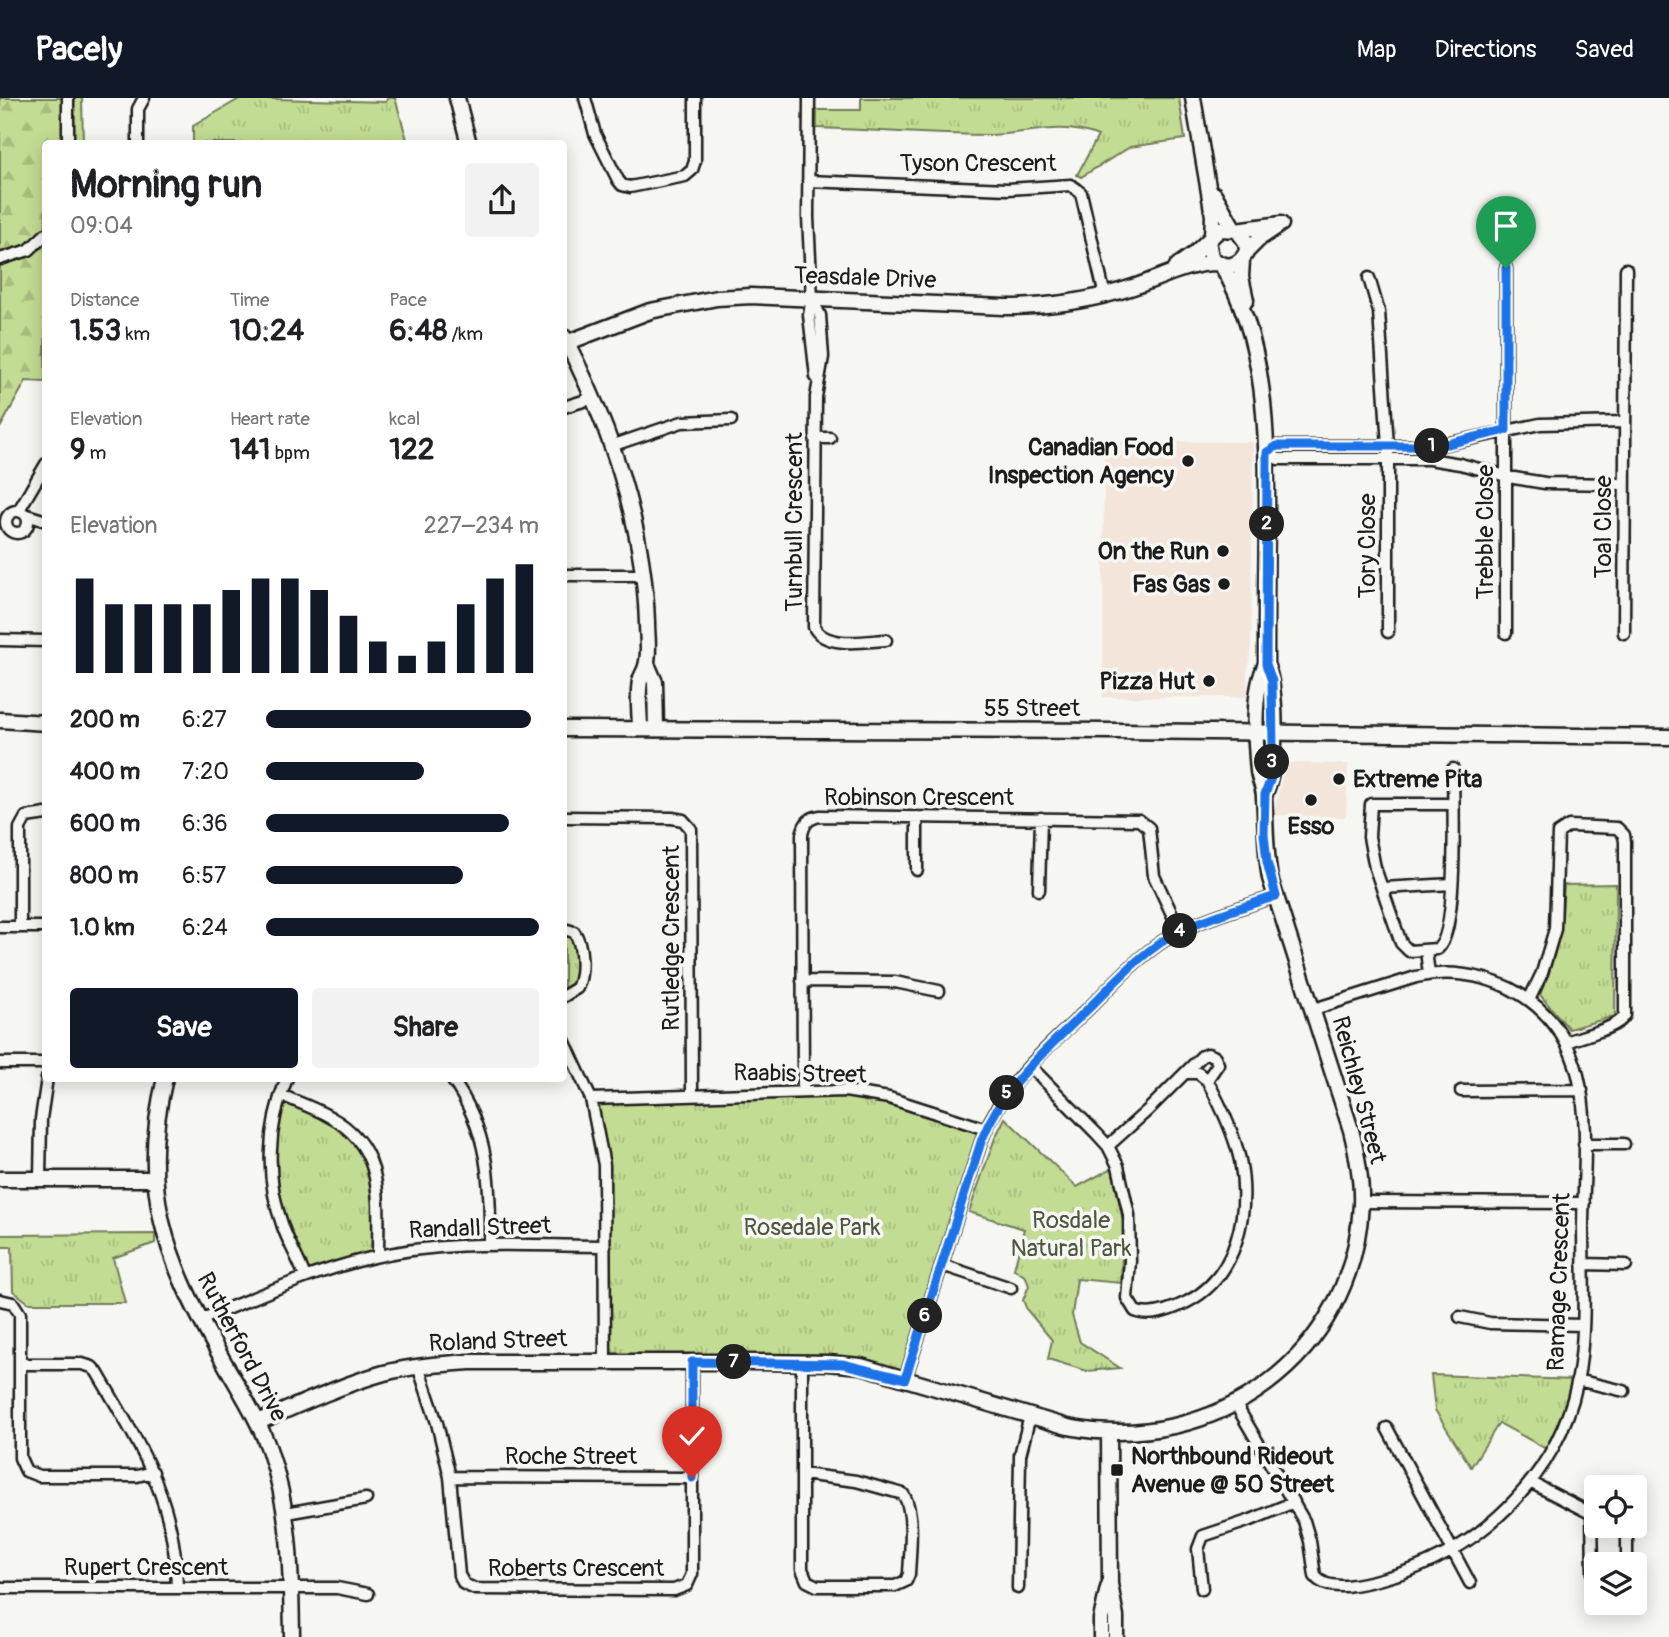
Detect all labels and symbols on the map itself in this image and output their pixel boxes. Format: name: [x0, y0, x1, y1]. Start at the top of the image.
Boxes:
street label: Tyson Crescent: [899, 149, 1057, 178]
pin: [1476, 196, 1536, 268]
street label: Teasdale Drive: [793, 261, 937, 295]
pin: 1: [1414, 428, 1450, 464]
street label: Turnbull Crescent: [780, 432, 809, 612]
place label: Canadian Food Inspection Agency: [988, 433, 1175, 490]
marker: Canadian Food Inspection Agency: [1180, 453, 1196, 469]
street label: Trebble Close: [1471, 464, 1500, 599]
street label: Toal Close: [1589, 475, 1618, 579]
street label: Tory Close: [1353, 493, 1382, 599]
pin: 2: [1250, 506, 1284, 542]
place label: On the Run: [1097, 537, 1209, 566]
marker: On the Run: [1215, 543, 1231, 559]
place label: Fas Gas: [1132, 570, 1210, 599]
marker: Fas Gas: [1216, 576, 1232, 592]
place label: Pizza Hut: [1099, 667, 1196, 696]
marker: Pizza Hut: [1201, 673, 1217, 689]
street label: 55 Street: [984, 694, 1080, 723]
pin: 3: [1254, 744, 1290, 780]
place label: Extreme Pita: [1353, 765, 1482, 794]
marker: Extreme Pita: [1331, 771, 1347, 787]
street label: Robinson Crescent: [824, 783, 1014, 812]
marker: Esso: [1303, 792, 1319, 808]
place label: Esso: [1288, 812, 1335, 841]
street label: Rutledge Crescent: [657, 845, 686, 1031]
pin: 4: [1162, 914, 1198, 948]
street label: Reichley Street: [1325, 1013, 1393, 1167]
street label: Raabis Street: [733, 1058, 867, 1090]
pin: 5: [990, 1076, 1024, 1110]
street label: Ramage Crescent: [1541, 1192, 1577, 1372]
park label: Rosdale Natural Park: [1010, 1206, 1132, 1263]
street label: Randall Street: [408, 1211, 552, 1245]
park label: Rosedale Park: [743, 1213, 881, 1242]
street label: Rutherford Drive: [191, 1267, 294, 1427]
pin: 6: [908, 1298, 942, 1334]
street label: Roland Street: [428, 1324, 568, 1358]
pin: 7: [716, 1344, 752, 1380]
pin: [662, 1406, 722, 1478]
street label: Roche Street: [505, 1442, 638, 1471]
place label: Northbound Rideout Avenue @ 50 Street: [1131, 1442, 1335, 1499]
marker: Northbound Rideout Avenue @ 50 Street: [1109, 1462, 1125, 1478]
street label: Rupert Crescent: [64, 1553, 229, 1582]
street label: Roberts Crescent: [488, 1554, 665, 1583]

